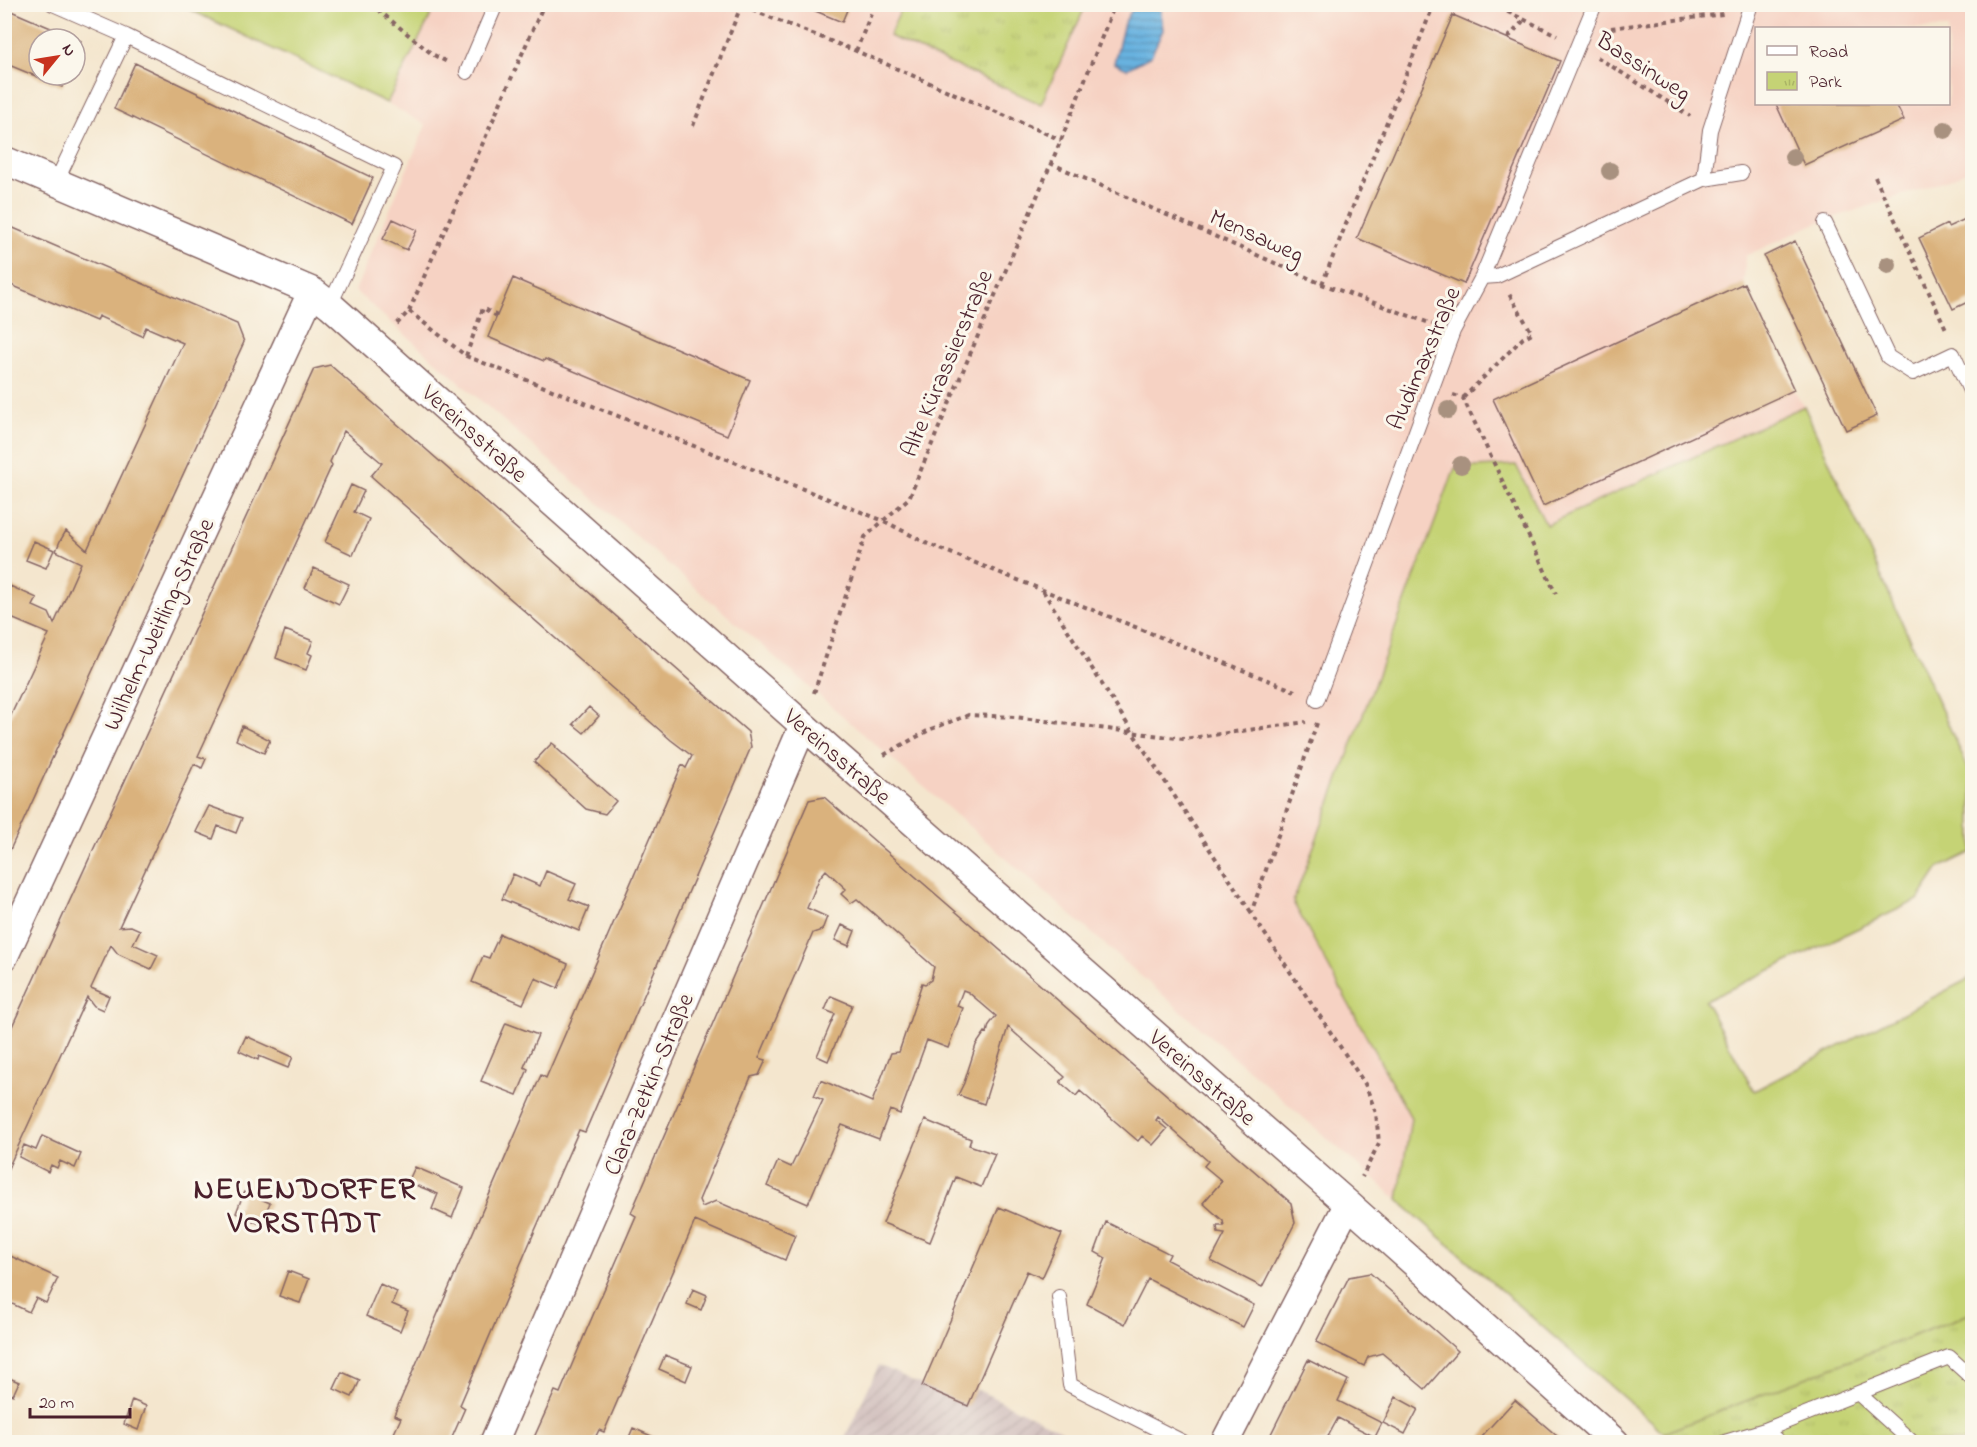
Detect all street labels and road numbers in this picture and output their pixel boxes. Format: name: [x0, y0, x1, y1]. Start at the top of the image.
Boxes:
street label: Bassinweg: [1587, 24, 1697, 112]
street label: Mensaweg: [1203, 201, 1309, 274]
street label: Alte Kürassierstraße: [893, 265, 1004, 463]
street label: Audimaxstraße: [1379, 282, 1471, 436]
street label: Vereinsstraße: [412, 377, 534, 492]
street label: Wilhelm-Weitling-Straße: [96, 513, 225, 737]
street label: Vereinsstraße: [774, 701, 898, 815]
street label: Clara-Zetkin-Straße: [596, 988, 705, 1181]
street label: Vereinsstraße: [1139, 1022, 1263, 1136]

